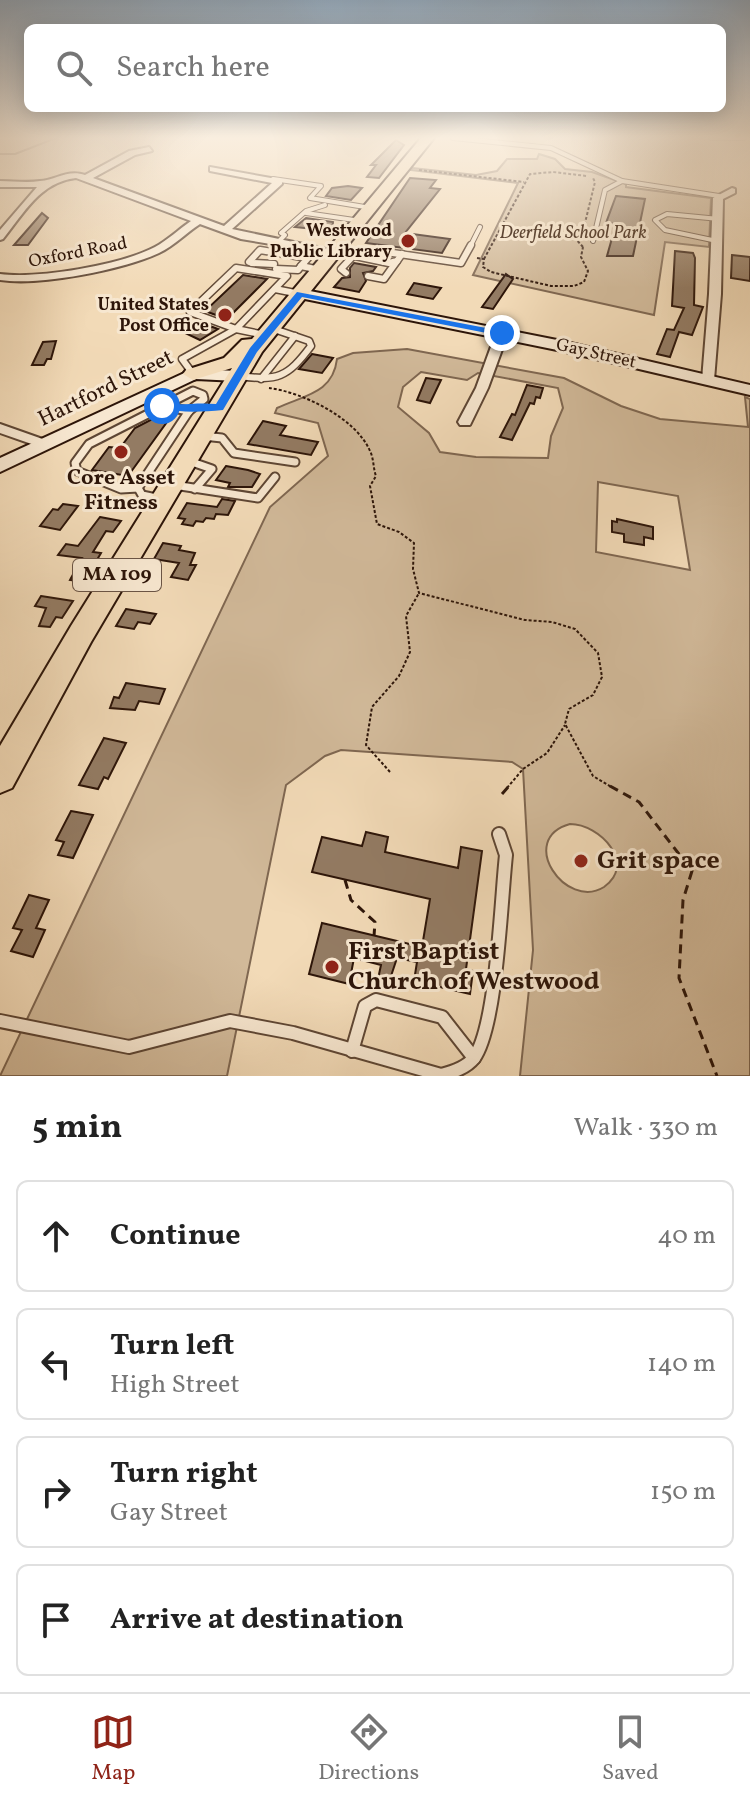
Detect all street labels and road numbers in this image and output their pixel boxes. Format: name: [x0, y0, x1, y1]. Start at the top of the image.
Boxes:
street label: Oxford Road: [26, 231, 130, 275]
street label: Gay Street: [553, 333, 639, 375]
street label: Hartford Street: [33, 343, 179, 435]
road number: MA 109: [73, 559, 161, 591]

